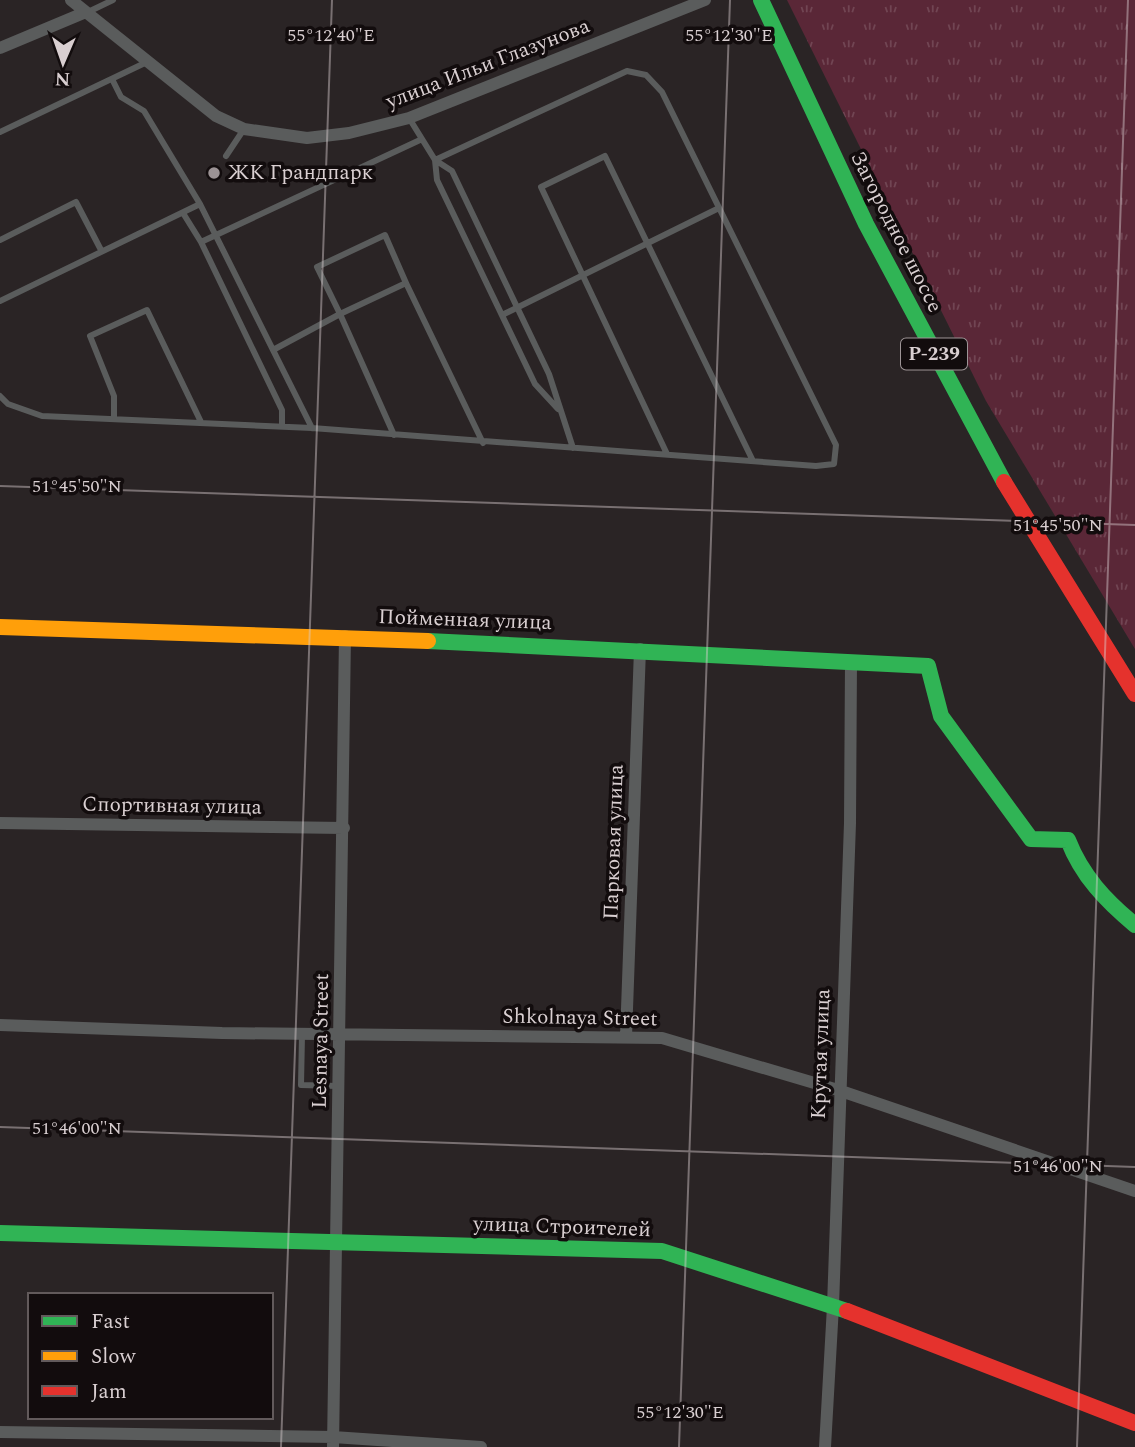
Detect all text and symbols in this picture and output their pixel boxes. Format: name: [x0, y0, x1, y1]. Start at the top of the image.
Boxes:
street label: улица Ильи Глазунова: [380, 10, 595, 118]
text: 55°12'40"E: [287, 22, 375, 49]
text: 55°12'30"E: [685, 22, 773, 49]
north arrow: [28, 28, 98, 98]
text: N: [54, 64, 71, 93]
street label: Загородное шоссе: [842, 146, 950, 318]
place label: ЖК Грандпарк: [228, 157, 374, 189]
marker: ЖК Грандпарк: [206, 165, 222, 181]
road number: Р-239: [901, 338, 967, 370]
text: 51°45'50"N: [32, 473, 122, 500]
text: 51°45'50"N: [1013, 512, 1103, 539]
street label: Пойменная улица: [378, 601, 553, 639]
street label: Парковая улица: [595, 763, 633, 920]
street label: Спортивная улица: [82, 788, 263, 824]
street label: Lesnaya Street: [304, 973, 338, 1109]
street label: Крутая улица: [803, 987, 839, 1120]
street label: Shkolnaya Street: [502, 1001, 658, 1035]
text: 51°46'00"N: [32, 1115, 122, 1142]
text: 51°46'00"N: [1013, 1153, 1103, 1180]
street label: улица Строителей: [472, 1208, 651, 1246]
legend: [28, 1293, 273, 1419]
text: Fast: [91, 1306, 130, 1338]
text: Slow: [91, 1341, 137, 1373]
text: Jam: [91, 1376, 127, 1408]
text: 55°12'30"E: [636, 1399, 724, 1426]

